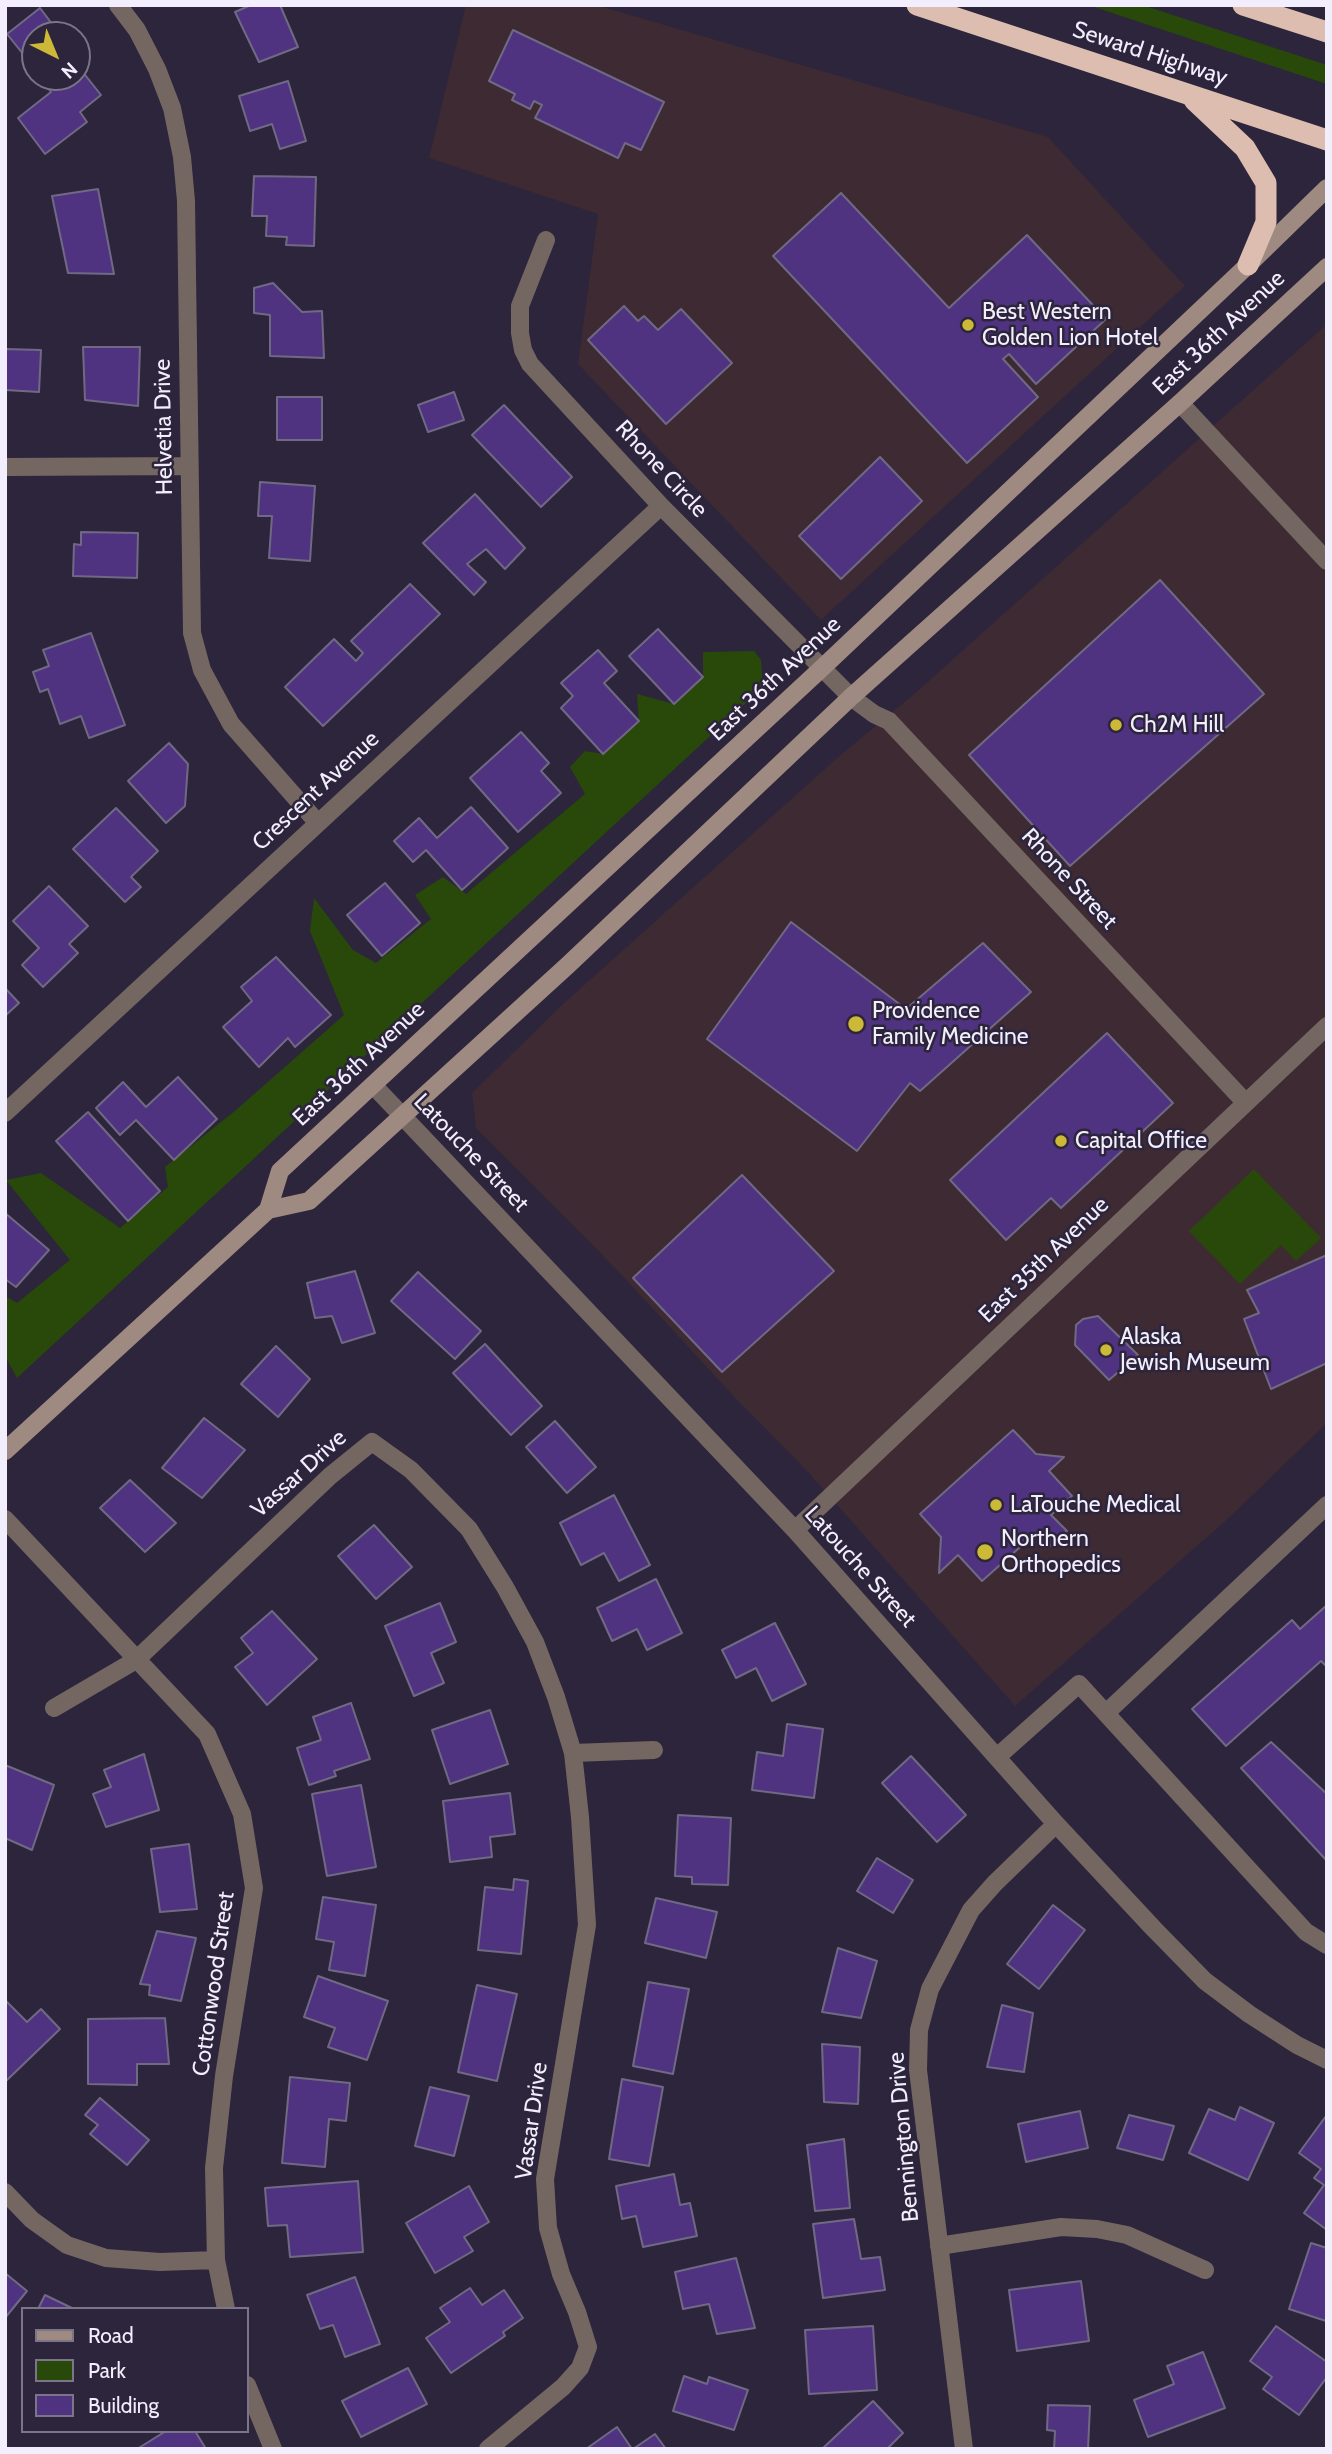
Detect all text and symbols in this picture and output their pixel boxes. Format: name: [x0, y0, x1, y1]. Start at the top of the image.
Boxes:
street label: Seward Highway: [1069, 16, 1231, 92]
north arrow: [21, 21, 91, 91]
text: N: [57, 57, 82, 83]
street label: East 36th Avenue: [1147, 265, 1291, 401]
place label: Best Western Golden Lion Hotel: [982, 298, 1158, 352]
marker: Best Western Golden Lion Hotel: [960, 317, 976, 333]
street label: Helvetia Drive: [149, 359, 179, 495]
street label: Rhone Circle: [609, 415, 713, 523]
street label: East 36th Avenue: [703, 611, 847, 747]
place label: Ch2M Hill: [1130, 711, 1224, 739]
marker: Ch2M Hill: [1108, 717, 1124, 733]
street label: Crescent Avenue: [247, 725, 385, 857]
street label: Rhone Street: [1015, 823, 1123, 935]
street label: East 36th Avenue: [287, 996, 431, 1132]
place label: Providence Family Medicine: [872, 997, 1029, 1051]
marker: Providence Family Medicine: [846, 1014, 866, 1034]
street label: Latouche Street: [408, 1088, 534, 1218]
place label: Capital Office: [1075, 1127, 1207, 1155]
marker: Capital Office: [1053, 1133, 1069, 1149]
street label: East 35th Avenue: [973, 1191, 1115, 1329]
place label: Alaska Jewish Museum: [1120, 1323, 1270, 1377]
marker: Alaska Jewish Museum: [1098, 1342, 1114, 1358]
street label: Vassar Drive: [246, 1424, 352, 1524]
place label: LaTouche Medical: [1010, 1491, 1180, 1519]
marker: LaTouche Medical: [988, 1497, 1004, 1513]
street label: Latouche Street: [798, 1501, 922, 1633]
place label: Northern Orthopedics: [1001, 1525, 1121, 1579]
marker: Northern Orthopedics: [975, 1542, 995, 1562]
street label: Cottonwood Street: [187, 1890, 241, 2078]
street label: Bennington Drive: [883, 2051, 925, 2223]
street label: Vassar Drive: [510, 2061, 554, 2181]
legend: [21, 2307, 248, 2433]
text: Road: [88, 2323, 134, 2348]
text: Park: [88, 2358, 126, 2383]
text: Building: [88, 2393, 159, 2418]

